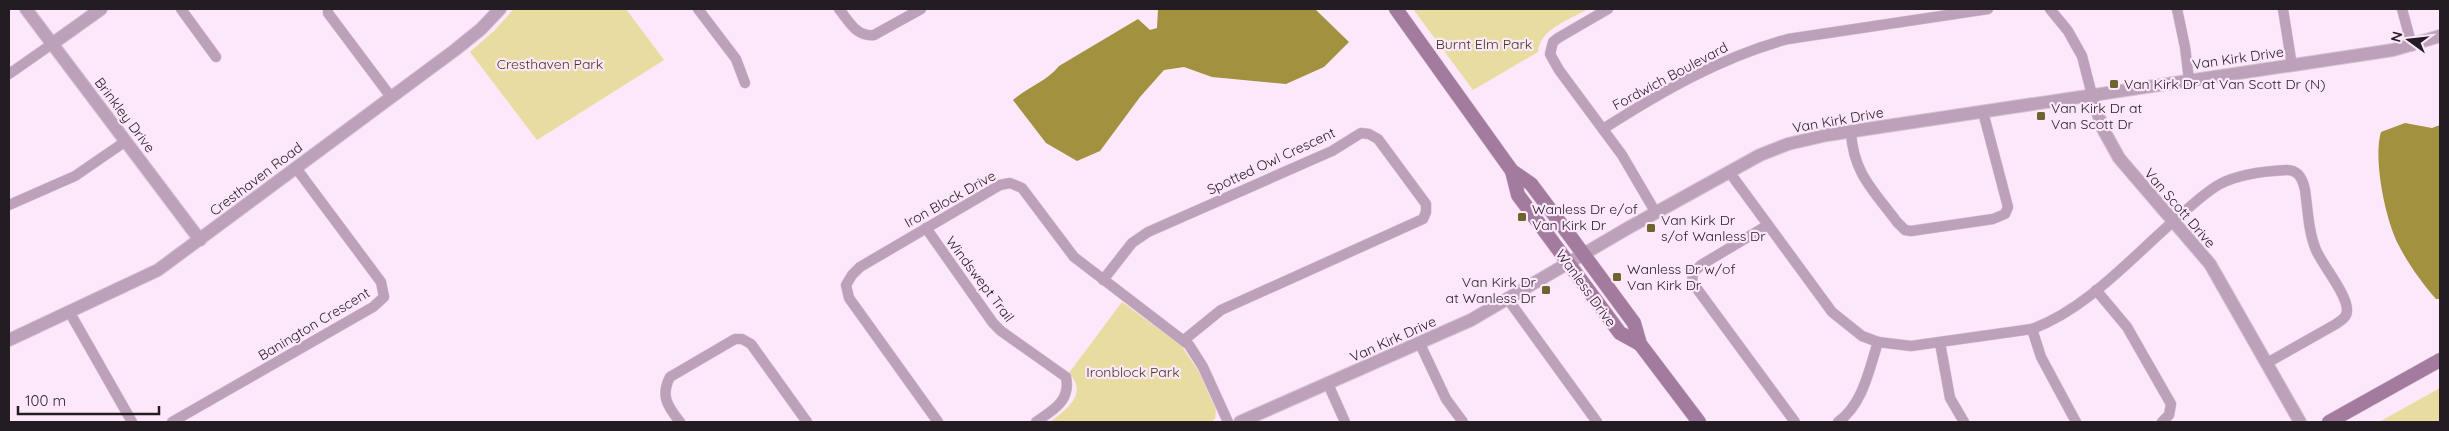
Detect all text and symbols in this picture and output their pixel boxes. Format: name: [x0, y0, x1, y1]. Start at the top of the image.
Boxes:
north arrow: [2384, 15, 2434, 65]
text: N: [2386, 29, 2406, 44]
park label: Burnt Elm Park: [1436, 35, 1532, 53]
street label: Fordwich Boulevard: [1609, 38, 1731, 114]
street label: Van Kirk Drive: [2191, 43, 2285, 73]
park label: Cresthaven Park: [497, 55, 603, 73]
street label: Brinkley Drive: [91, 74, 159, 156]
place label: Van Kirk Dr at Van Scott Dr (N): [2124, 75, 2325, 93]
marker: Van Kirk Dr at Van Scott Dr (N): [2108, 78, 2120, 90]
place label: Van Kirk Dr at Van Scott Dr: [2051, 99, 2142, 133]
street label: Van Kirk Drive: [1791, 103, 1885, 137]
marker: Van Kirk Dr at Van Scott Dr: [2035, 110, 2047, 122]
street label: Spotted Owl Crescent: [1204, 123, 1338, 199]
street label: Cresthaven Road: [206, 138, 306, 220]
street label: Van Scott Drive: [2140, 164, 2220, 252]
street label: Iron Block Drive: [901, 166, 999, 232]
place label: Wanless Dr e/of Van Kirk Dr: [1532, 200, 1638, 234]
marker: Wanless Dr e/of Van Kirk Dr: [1516, 211, 1528, 223]
place label: Van Kirk Dr s/of Wanless Dr: [1661, 211, 1766, 245]
marker: Van Kirk Dr s/of Wanless Dr: [1645, 222, 1657, 234]
street label: Windswept Trail: [942, 233, 1018, 325]
street label: Wanless Drive: [1552, 246, 1620, 330]
place label: Wanless Dr w/of Van Kirk Dr: [1627, 260, 1736, 294]
marker: Wanless Dr w/of Van Kirk Dr: [1611, 271, 1623, 283]
place label: Van Kirk Dr at Wanless Dr: [1446, 273, 1537, 307]
street label: Banington Crescent: [255, 283, 373, 364]
marker: Van Kirk Dr at Wanless Dr: [1540, 284, 1552, 296]
street label: Van Kirk Drive: [1347, 312, 1439, 366]
park label: Ironblock Park: [1086, 363, 1180, 381]
scale bar: [18, 384, 159, 416]
text: 100 m: [25, 391, 66, 410]

